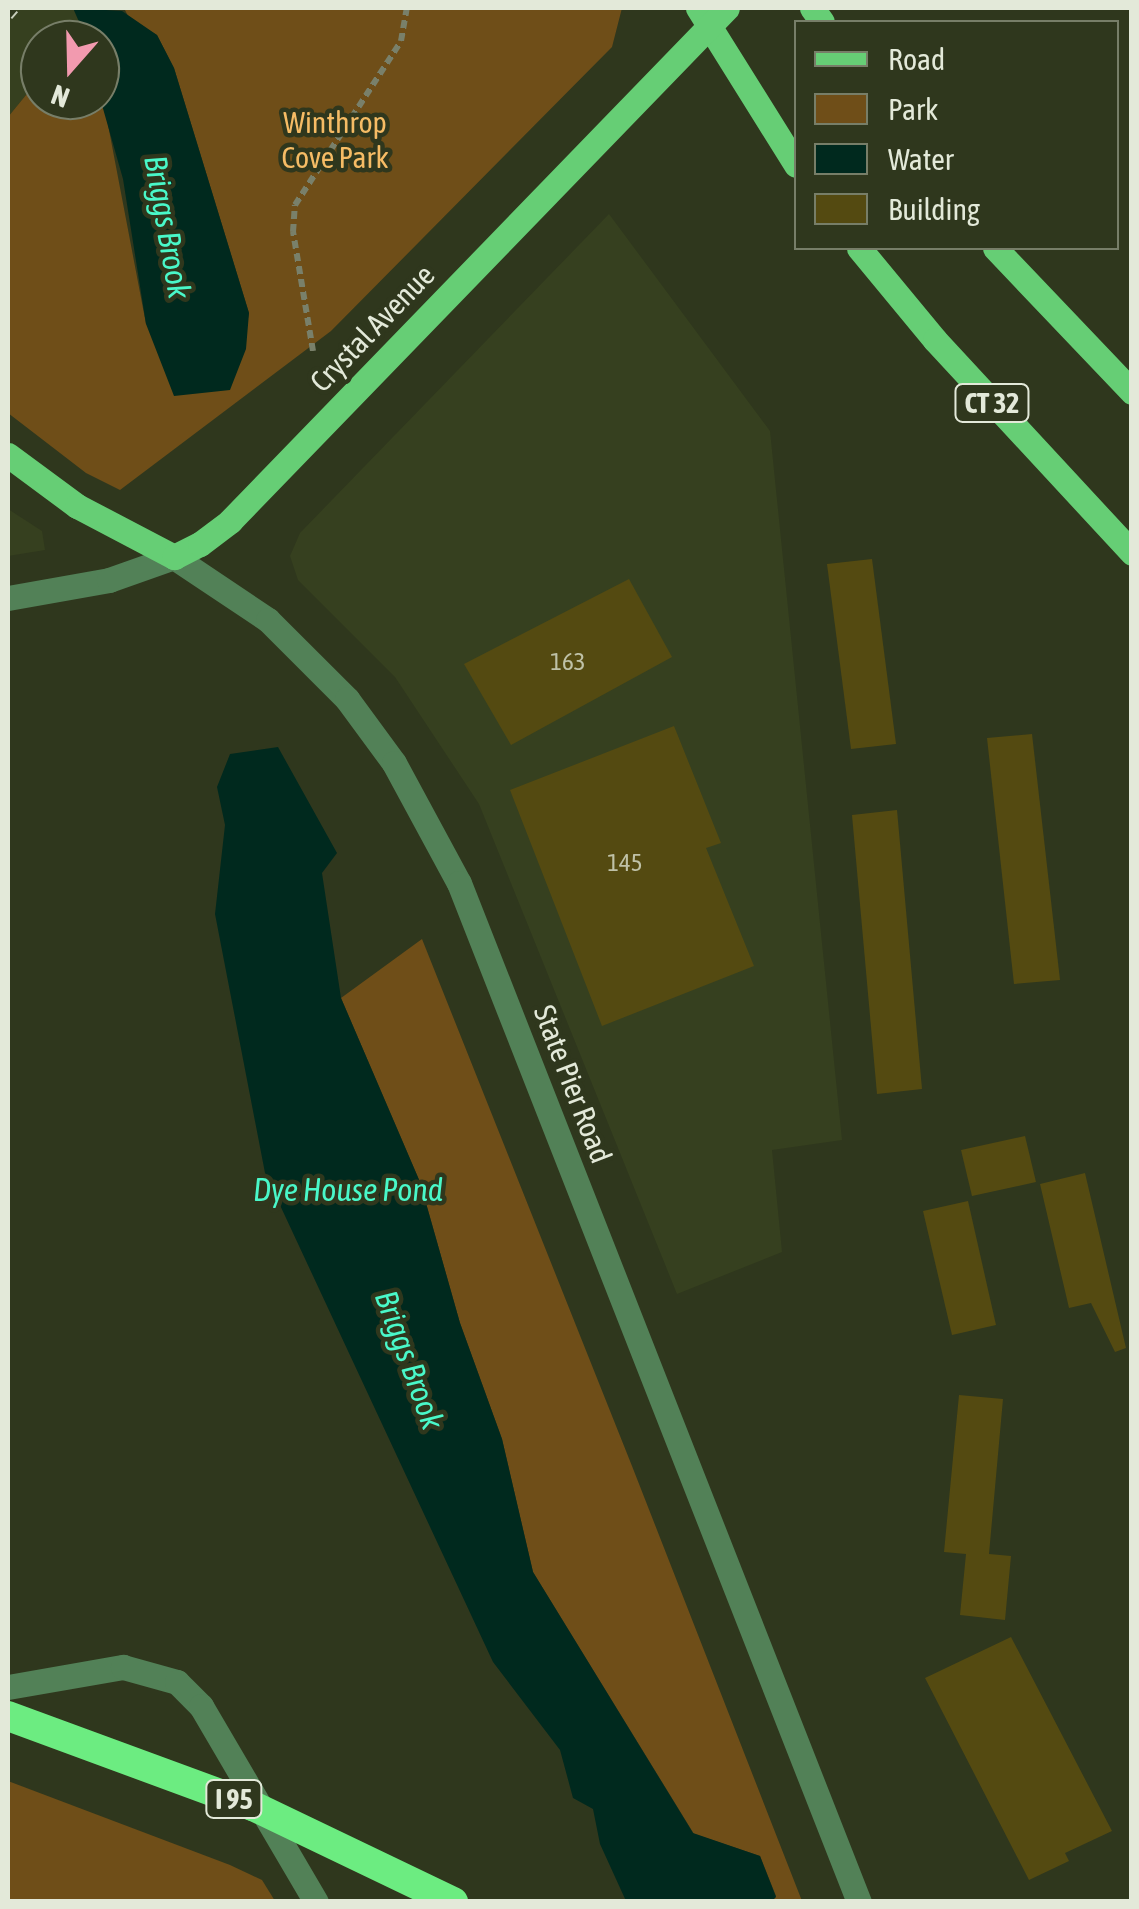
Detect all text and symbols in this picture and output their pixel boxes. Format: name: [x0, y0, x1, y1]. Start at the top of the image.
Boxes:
north arrow: [20, 20, 120, 120]
legend: [794, 20, 1119, 250]
text: Road: [888, 42, 945, 76]
text: N: [47, 78, 74, 114]
text: Park: [888, 92, 938, 126]
park label: Winthrop Cove Park: [281, 104, 389, 174]
text: Water: [888, 142, 954, 176]
water label: Briggs Brook: [136, 152, 198, 302]
text: Building: [888, 192, 980, 226]
street label: Crystal Avenue: [302, 257, 442, 399]
road number: CT 32: [952, 380, 1032, 426]
house number: 163: [550, 646, 586, 676]
house number: 145: [607, 847, 643, 877]
street label: State Pier Road: [526, 1000, 620, 1168]
water label: Dye House Pond: [253, 1171, 443, 1209]
water label: Briggs Brook: [366, 1285, 452, 1435]
road number: I 95: [204, 1776, 264, 1822]

